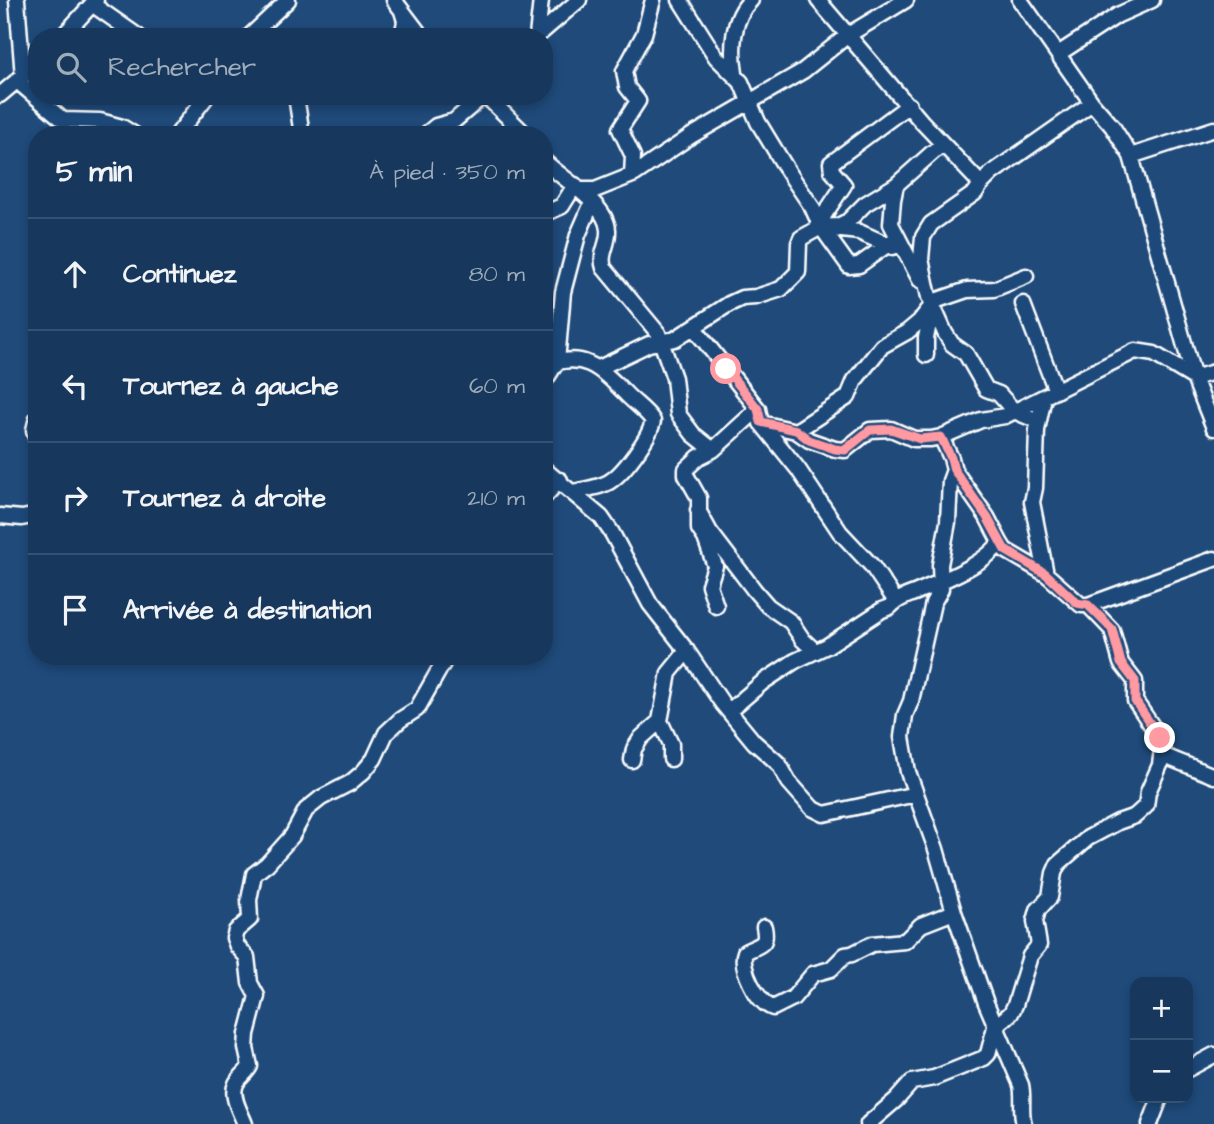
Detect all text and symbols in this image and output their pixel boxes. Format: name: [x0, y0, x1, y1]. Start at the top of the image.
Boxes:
search box: [28, 28, 553, 105]
icon: search: [52, 48, 90, 86]
text: Rechercher: [108, 49, 256, 85]
text: 5 min: [56, 151, 132, 193]
text: À pied · 350 m: [369, 156, 525, 188]
icon: ahead: [56, 255, 94, 293]
text: Continuez: [123, 256, 237, 292]
text: 80 m: [468, 258, 525, 290]
route start: [710, 353, 741, 384]
icon: left: [56, 367, 94, 405]
text: Tournez à gauche: [123, 368, 339, 404]
text: 60 m: [469, 370, 525, 402]
icon: right: [56, 479, 94, 517]
text: Tournez à droite: [123, 480, 326, 516]
text: 210 m: [467, 482, 525, 514]
icon: arrive: [56, 591, 94, 629]
text: Arrivée à destination: [123, 592, 371, 628]
route end: [1144, 722, 1175, 753]
map controls: [1130, 977, 1193, 1103]
button: +: [1130, 977, 1193, 1040]
button: −: [1130, 1040, 1193, 1103]

